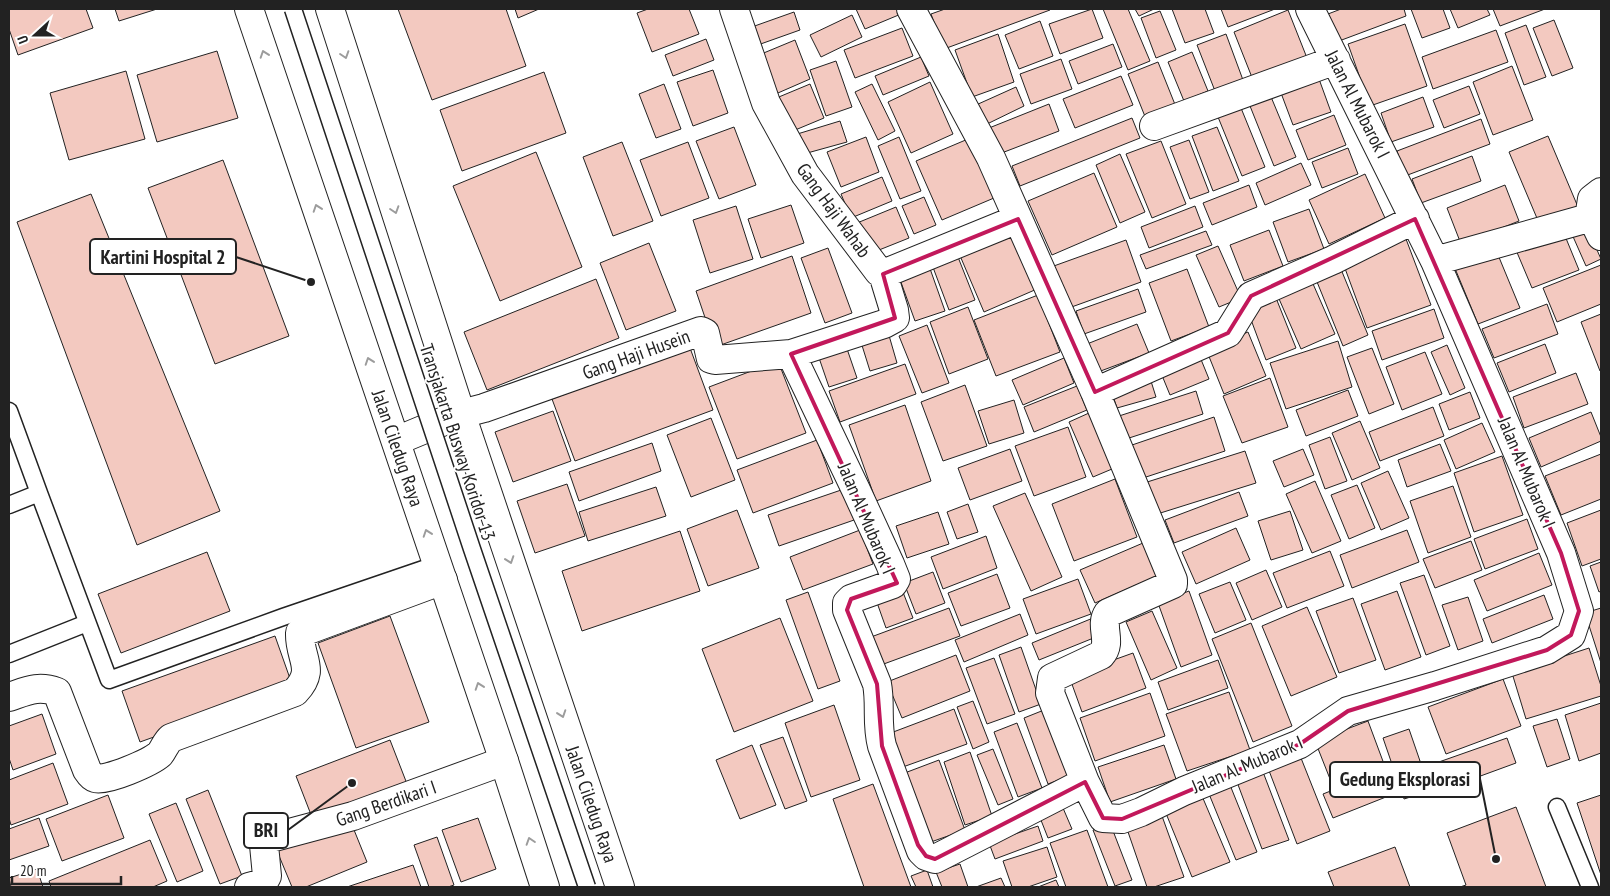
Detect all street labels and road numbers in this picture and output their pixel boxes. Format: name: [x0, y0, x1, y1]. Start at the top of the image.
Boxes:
street label: Jalan Al Mubarok I: [1320, 45, 1396, 162]
street label: Gang Haji Wahab: [792, 158, 876, 262]
street label: Gang Haji Husein: [579, 323, 693, 385]
street label: Transjakarta Busway Koridor 13: [415, 341, 501, 543]
street label: Jalan Ciledug Raya: [366, 386, 429, 510]
street label: Jalan Al Mubarok I: [1492, 412, 1561, 531]
street label: Jalan Al Mubarok I: [832, 458, 901, 577]
street label: Jalan Al Mubarok I: [1187, 730, 1306, 799]
street label: Jalan Ciledug Raya: [560, 742, 623, 866]
street label: Gang Berdikari I: [333, 775, 439, 831]

